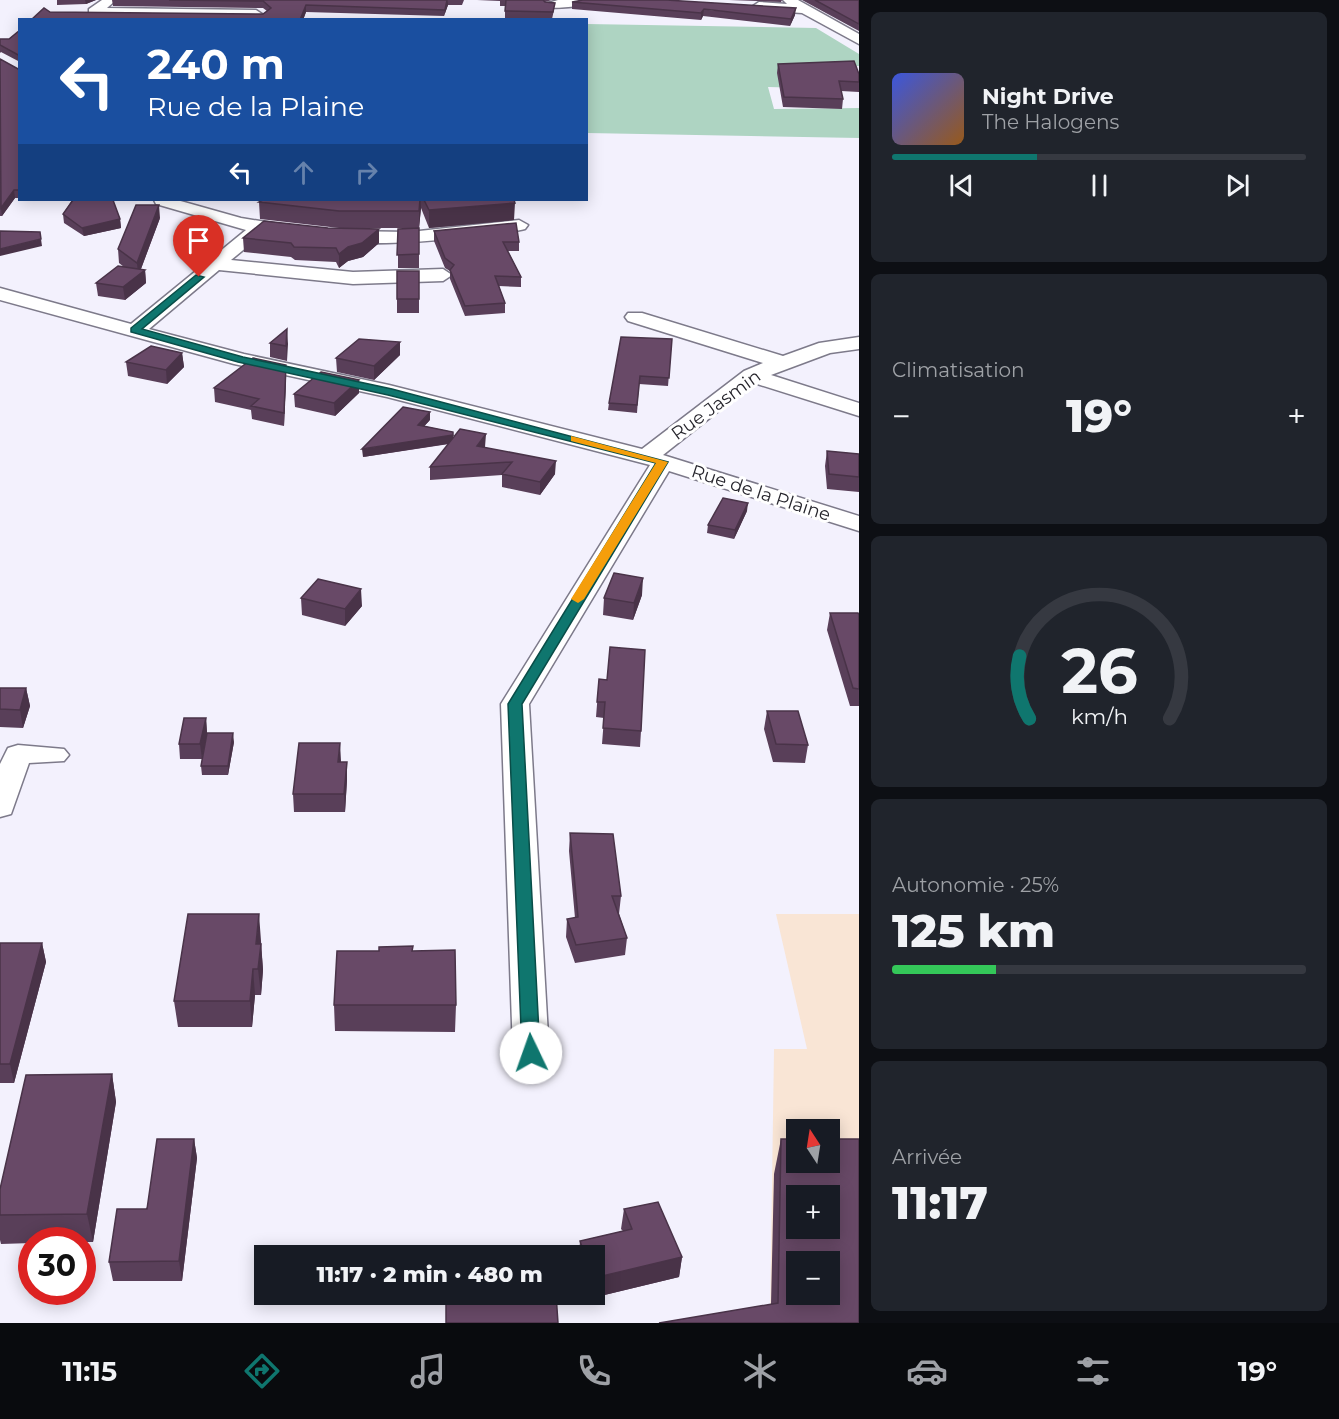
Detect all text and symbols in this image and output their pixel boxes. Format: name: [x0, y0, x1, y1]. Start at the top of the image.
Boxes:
text: 240 m: [147, 38, 285, 90]
icon: left: [48, 42, 126, 120]
text: Night Drive: [982, 83, 1114, 110]
text: Rue de la Plaine: [147, 90, 364, 123]
text: The Halogens: [982, 110, 1119, 134]
icon: left: [224, 156, 257, 189]
icon: ahead: [287, 156, 320, 189]
icon: right: [350, 156, 383, 189]
icon: previous: [945, 169, 978, 202]
icon: pause: [1083, 169, 1116, 202]
icon: next: [1221, 169, 1254, 202]
pin: [173, 215, 224, 277]
icon: arrive: [182, 224, 215, 257]
text: Climatisation: [892, 358, 1025, 382]
street label: Rue Jasmin: [667, 365, 765, 445]
text: 19°: [1066, 388, 1132, 443]
text: −: [892, 396, 911, 436]
text: +: [1287, 396, 1306, 436]
street label: Rue de la Plaine: [689, 460, 833, 526]
text: 26: [1061, 633, 1137, 709]
text: km/h: [1070, 703, 1128, 729]
text: Autonomie · 25%: [892, 873, 1059, 897]
text: 125 km: [892, 903, 1055, 958]
position arrow: [499, 1021, 563, 1085]
north arrow: [786, 1119, 840, 1173]
map controls: [786, 1119, 840, 1305]
text: Arrivée: [892, 1145, 962, 1169]
text: 11:17: [892, 1175, 988, 1230]
button: +: [786, 1185, 840, 1239]
speed limit sign: 30: [18, 1227, 96, 1305]
button: −: [786, 1251, 840, 1305]
text: 11:17 · 2 min · 480 m: [316, 1261, 543, 1288]
icon: directions: [241, 1350, 283, 1392]
icon: music: [407, 1350, 449, 1392]
icon: phone: [573, 1350, 615, 1392]
icon: climate: [739, 1350, 781, 1392]
icon: car: [906, 1350, 948, 1392]
icon: filters: [1072, 1350, 1114, 1392]
text: 11:15: [62, 1355, 117, 1388]
text: 19°: [1238, 1355, 1277, 1388]

